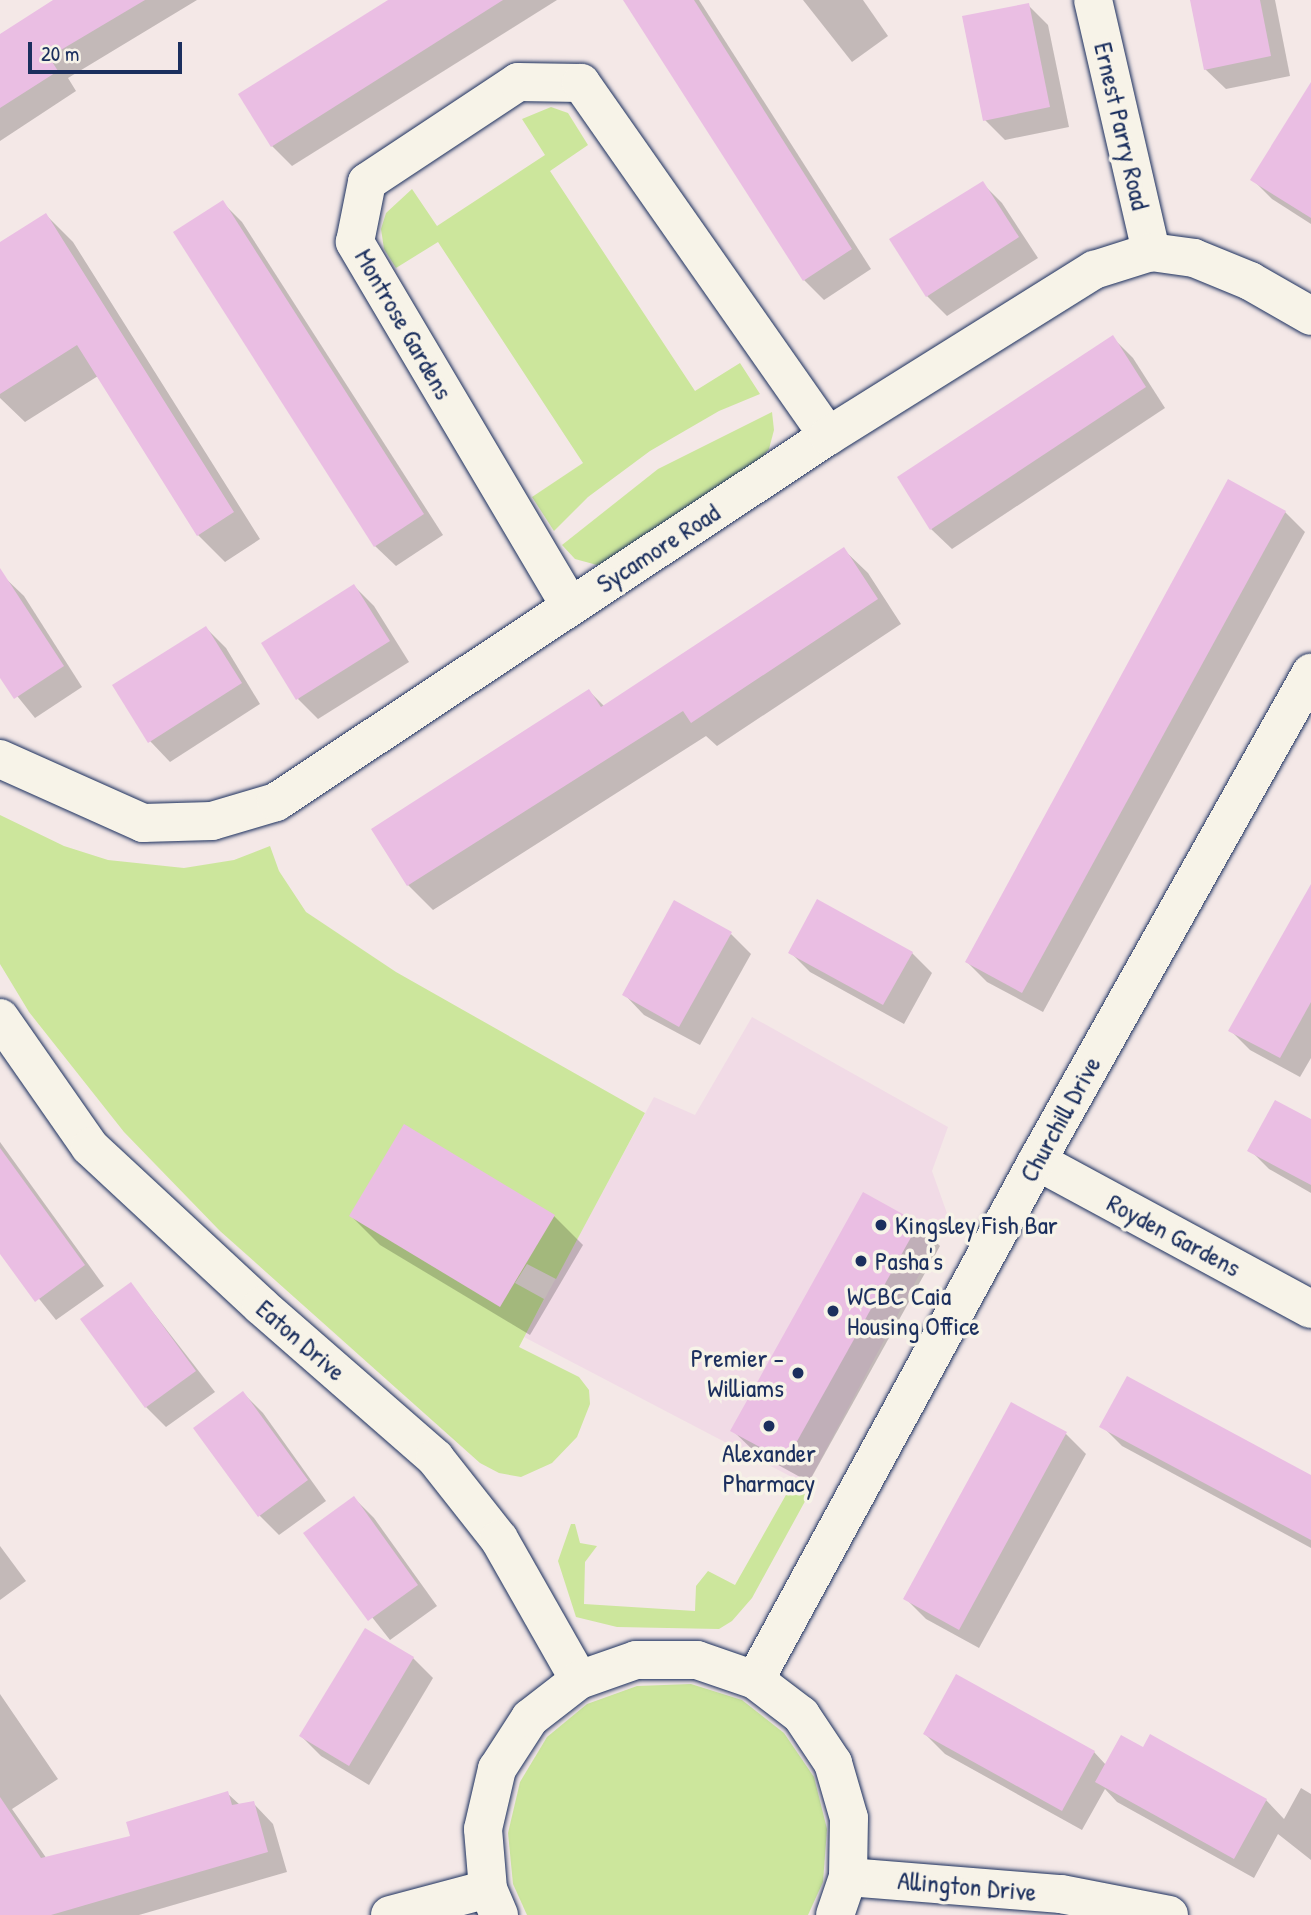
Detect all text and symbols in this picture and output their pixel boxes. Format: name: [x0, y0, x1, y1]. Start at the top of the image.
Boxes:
scale bar: [32, 28, 186, 72]
text: 20 m: [41, 39, 79, 68]
street label: Ernest Parry Road: [1088, 39, 1156, 213]
street label: Montrose Gardens: [348, 243, 460, 405]
street label: Sycamore Road: [591, 497, 725, 599]
street label: Churchill Drive: [1013, 1051, 1107, 1187]
street label: Royden Gardens: [1102, 1187, 1246, 1283]
place label: Kingsley Fish Bar: [895, 1209, 1058, 1241]
marker: Kingsley Fish Bar: [873, 1217, 889, 1233]
place label: Pasha's: [875, 1245, 943, 1277]
marker: Pasha's: [853, 1253, 869, 1269]
place label: WCBC Caia Housing Office: [847, 1280, 980, 1342]
street label: Eaton Drive: [250, 1293, 352, 1387]
marker: WCBC Caia Housing Office: [825, 1303, 841, 1319]
place label: Premier - Williams: [691, 1342, 784, 1404]
marker: Premier - Williams: [790, 1365, 806, 1381]
marker: Alexander Pharmacy: [761, 1418, 777, 1434]
place label: Alexander Pharmacy: [722, 1437, 816, 1498]
street label: Allington Drive: [896, 1864, 1038, 1908]

